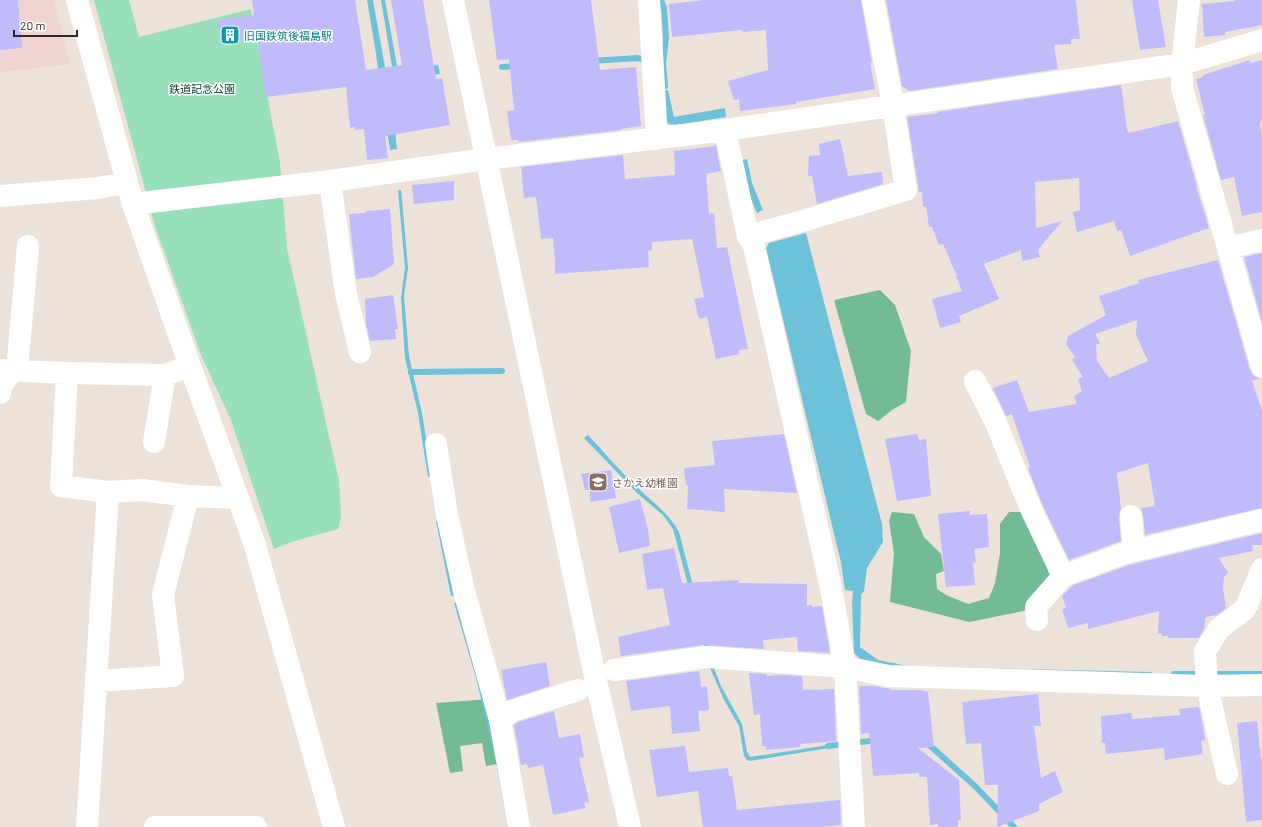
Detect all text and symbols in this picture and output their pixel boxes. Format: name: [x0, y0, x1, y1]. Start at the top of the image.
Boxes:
scale bar: [14, 12, 77, 38]
text: 20 m: [20, 18, 46, 32]
building icon: 旧国鉄筑後福島駅: [219, 24, 241, 46]
place label: 旧国鉄筑後福島駅: [244, 29, 332, 42]
park label: 鉄道記念公園: [169, 82, 235, 95]
school or university icon: さかえ幼稚園: [587, 471, 609, 493]
place label: さかえ幼稚園: [612, 476, 678, 489]

